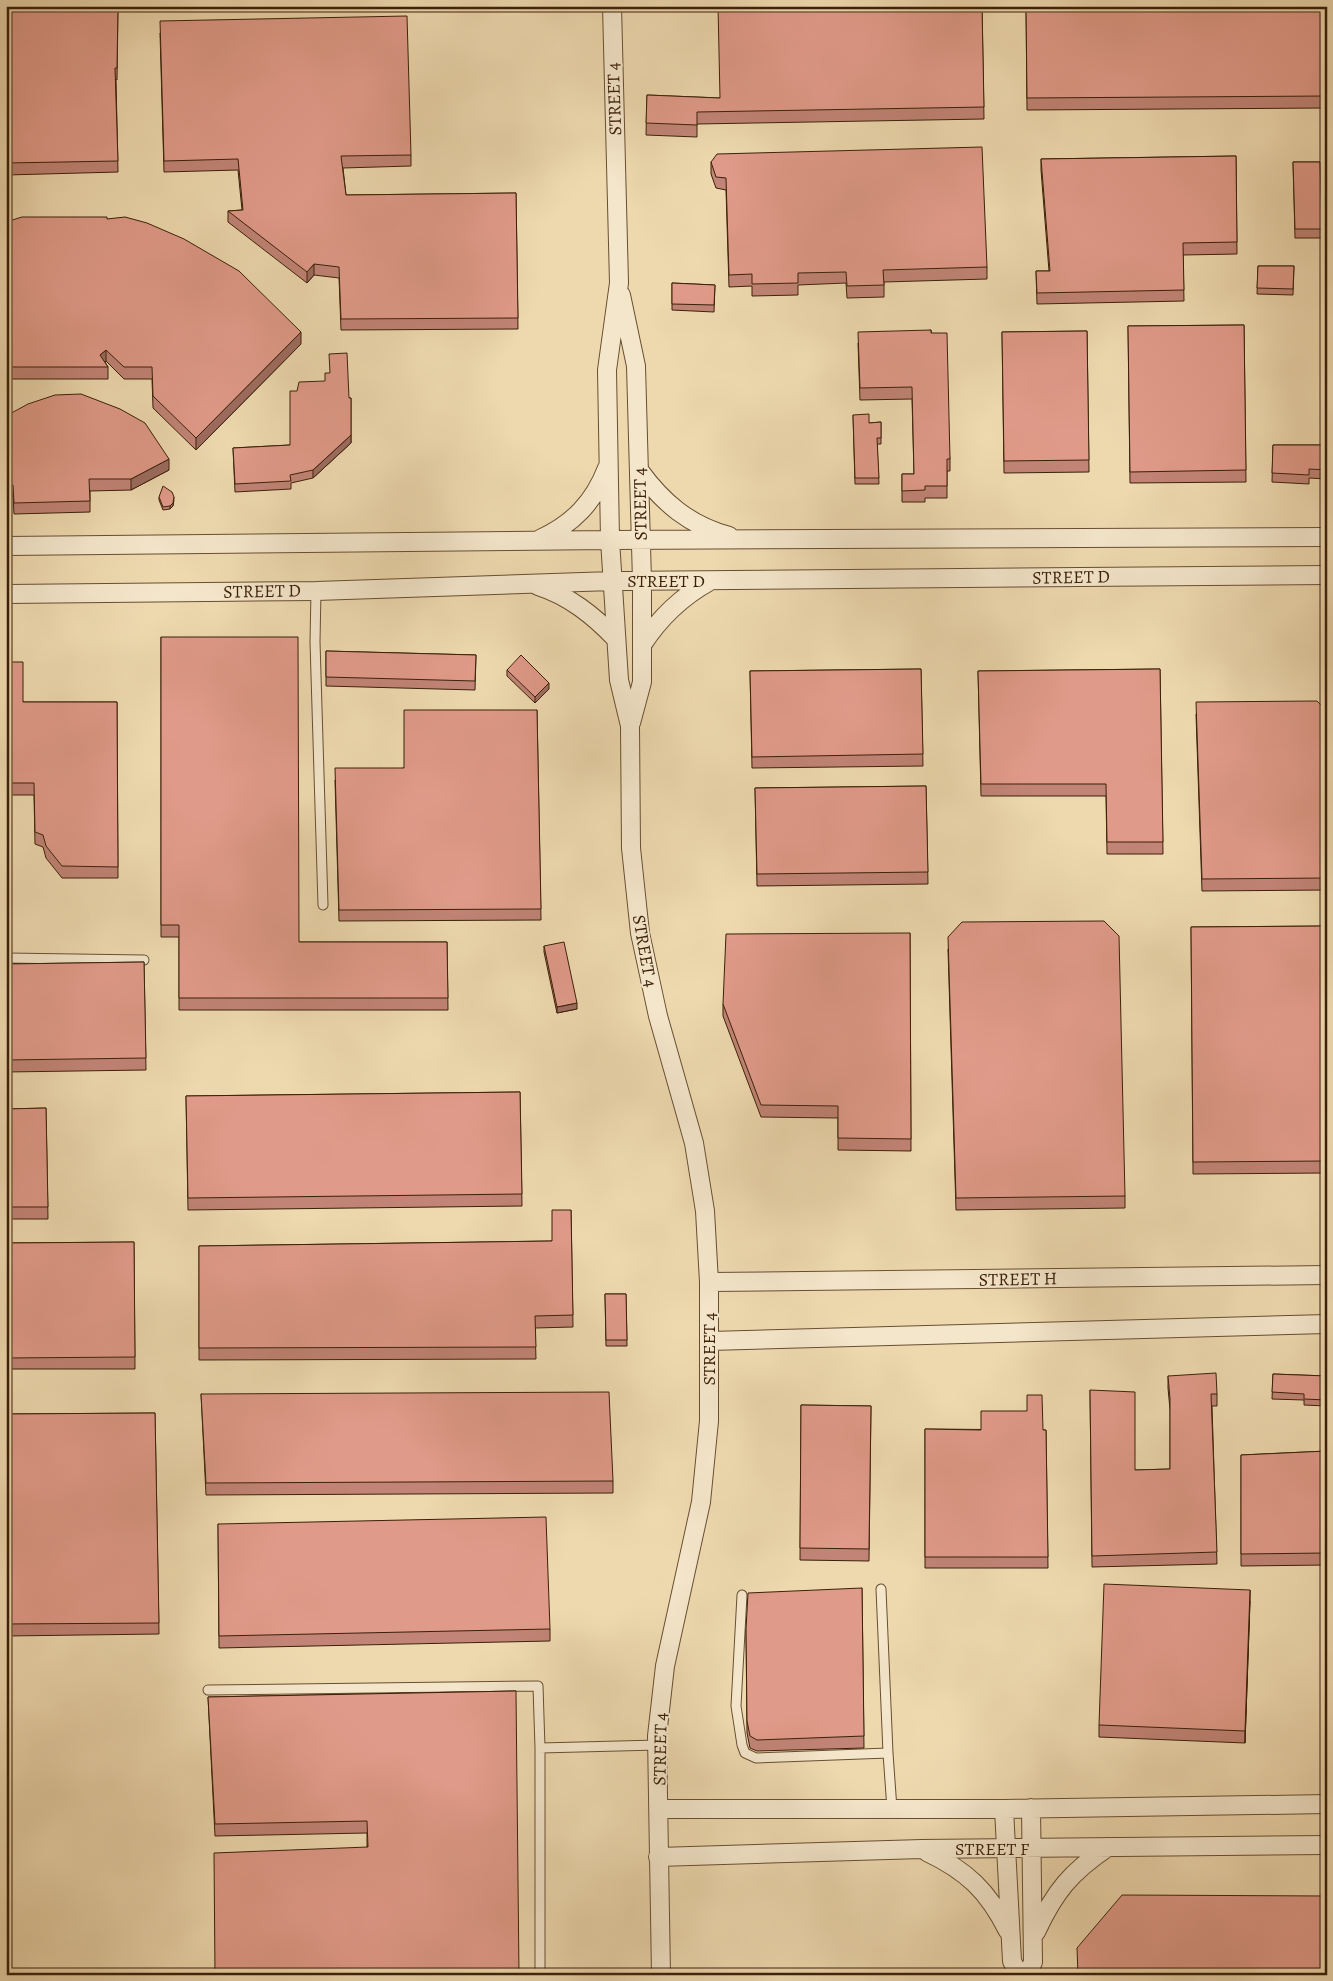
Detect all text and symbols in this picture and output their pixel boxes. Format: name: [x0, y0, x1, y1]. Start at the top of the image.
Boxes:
street label: STREET 4: [601, 62, 627, 136]
street label: STREET 4: [627, 467, 653, 541]
street label: STREET D: [1032, 564, 1110, 590]
street label: STREET D: [627, 569, 705, 593]
street label: STREET D: [223, 578, 301, 604]
street label: STREET 4: [627, 913, 663, 989]
street label: STREET H: [978, 1266, 1058, 1292]
street label: STREET 4: [697, 1312, 721, 1386]
street label: STREET 4: [647, 1712, 673, 1786]
street label: STREET F: [955, 1837, 1029, 1861]

